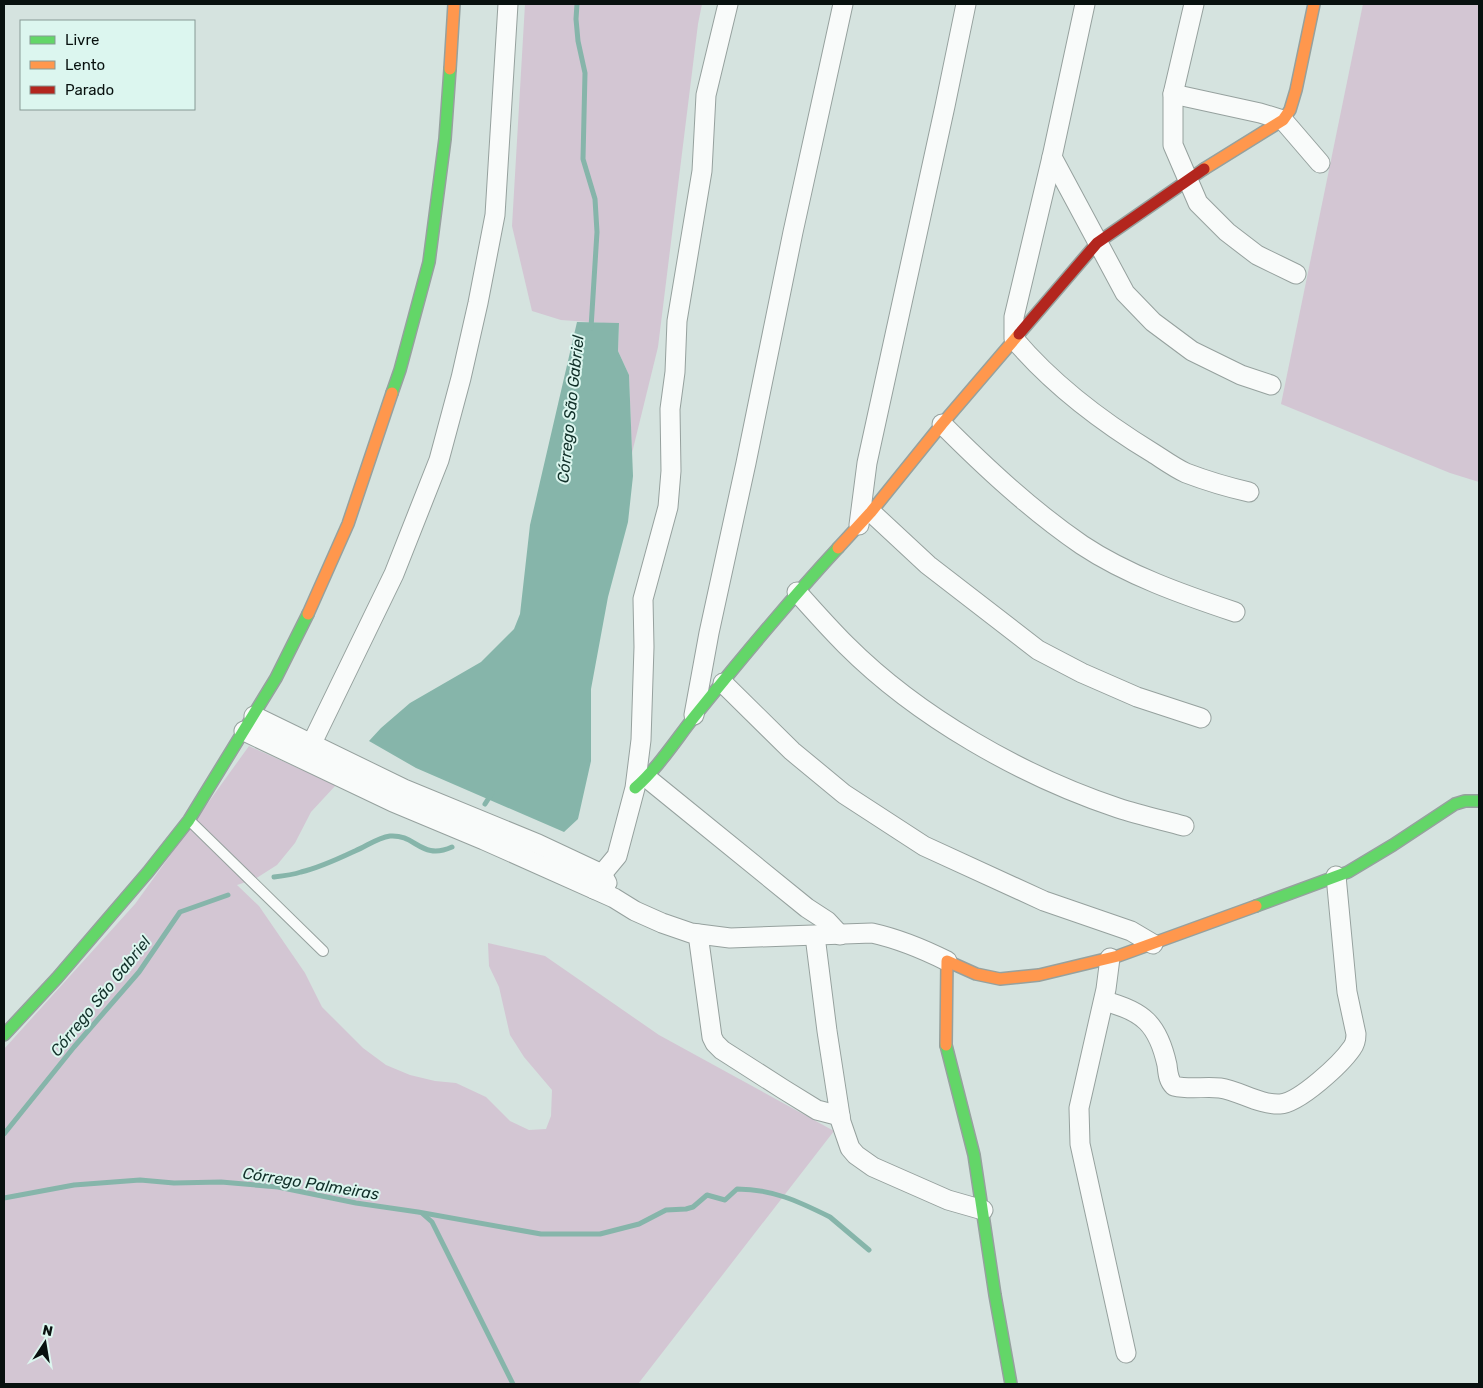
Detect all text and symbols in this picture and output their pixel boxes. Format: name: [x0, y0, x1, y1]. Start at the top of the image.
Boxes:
legend: [20, 20, 195, 110]
text: Livre: [65, 31, 99, 49]
text: Lento: [65, 56, 105, 74]
text: Parado: [65, 81, 114, 99]
water label: Córrego São Gabriel: [553, 333, 588, 484]
water label: Córrego São Gabriel: [46, 932, 155, 1060]
water label: Córrego Palmeiras: [241, 1163, 380, 1204]
north arrow: [20, 1318, 70, 1368]
text: N: [41, 1321, 54, 1340]

